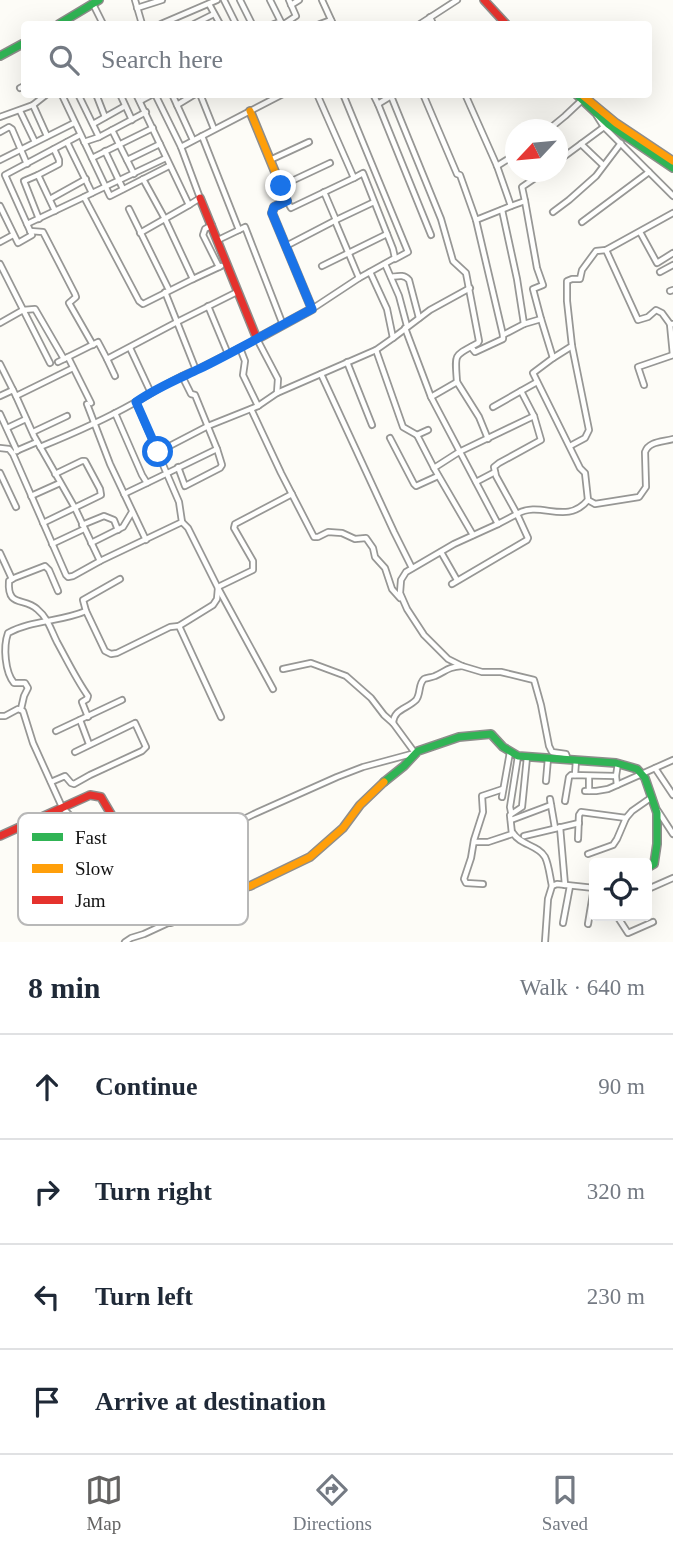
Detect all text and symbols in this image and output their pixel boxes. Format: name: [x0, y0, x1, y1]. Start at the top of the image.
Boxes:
search box: [21, 21, 652, 98]
icon: search: [45, 41, 83, 79]
text: Search here: [101, 45, 223, 74]
north arrow: [505, 119, 568, 182]
route end: [265, 170, 296, 201]
route start: [142, 436, 173, 467]
legend: [18, 813, 248, 925]
text: Fast: [75, 827, 107, 848]
text: Slow: [75, 858, 114, 879]
map controls: [589, 858, 652, 921]
button: locate: [589, 858, 652, 921]
text: Jam: [75, 890, 106, 911]
text: 8 min: [28, 971, 101, 1004]
text: Walk · 640 m: [520, 975, 645, 1000]
icon: ahead: [28, 1068, 66, 1106]
text: Continue: [95, 1072, 198, 1101]
text: 90 m: [598, 1074, 645, 1099]
icon: right: [28, 1173, 66, 1211]
text: Turn right: [95, 1177, 212, 1206]
text: 320 m: [587, 1179, 645, 1204]
icon: left: [28, 1278, 66, 1316]
text: Turn left: [95, 1282, 193, 1311]
text: 230 m: [587, 1284, 645, 1309]
icon: arrive: [28, 1383, 66, 1421]
text: Arrive at destination: [95, 1387, 326, 1416]
tab: Map: [85, 1471, 123, 1535]
tab: Directions: [293, 1471, 372, 1535]
tab: Saved: [542, 1471, 588, 1535]

